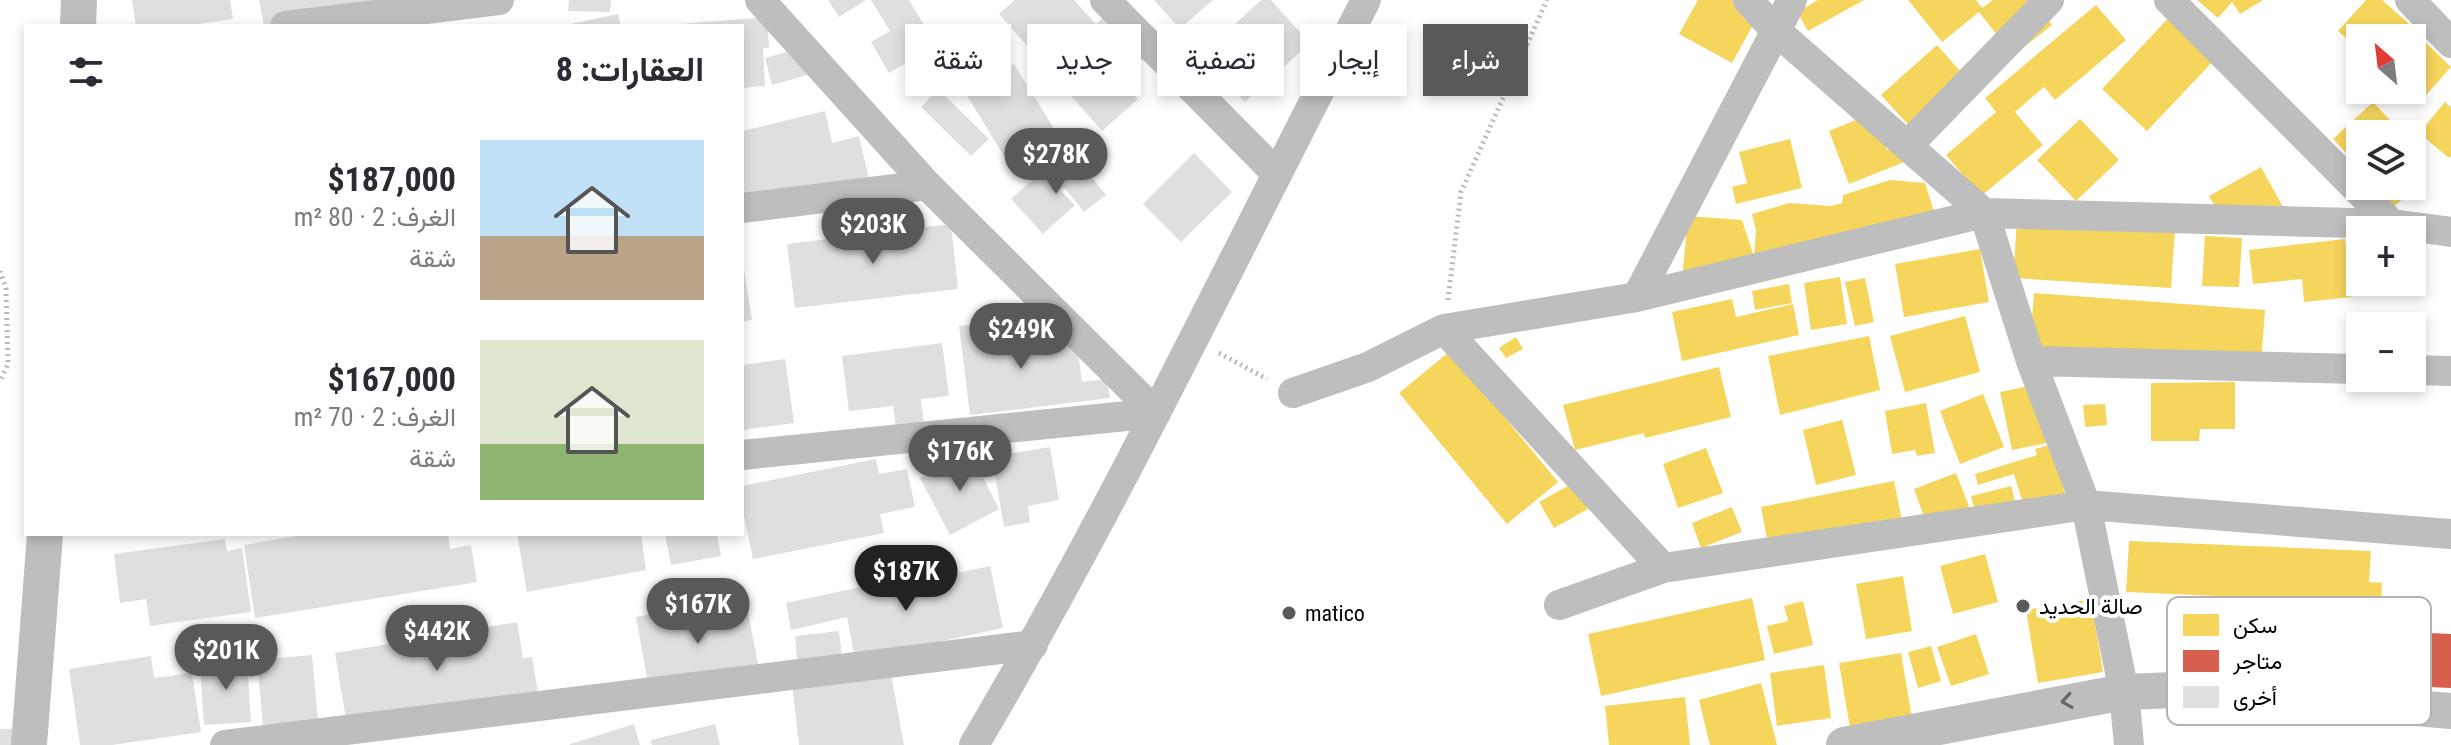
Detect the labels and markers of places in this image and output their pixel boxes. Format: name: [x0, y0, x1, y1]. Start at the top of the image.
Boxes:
pin: $278K: [1000, 128, 1112, 196]
pin: $203K: [817, 198, 929, 266]
pin: $249K: [965, 303, 1077, 371]
pin: $176K: [904, 425, 1016, 493]
pin: $187K: [850, 545, 962, 613]
pin: $167K: [642, 578, 754, 646]
place label: صالة الحديد: [2039, 594, 2143, 619]
marker: صالة الحديد: [2014, 597, 2032, 615]
place label: matico: [1305, 601, 1365, 626]
marker: matico: [1280, 604, 1298, 622]
pin: $442K: [381, 605, 493, 673]
pin: $201K: [170, 624, 282, 692]

